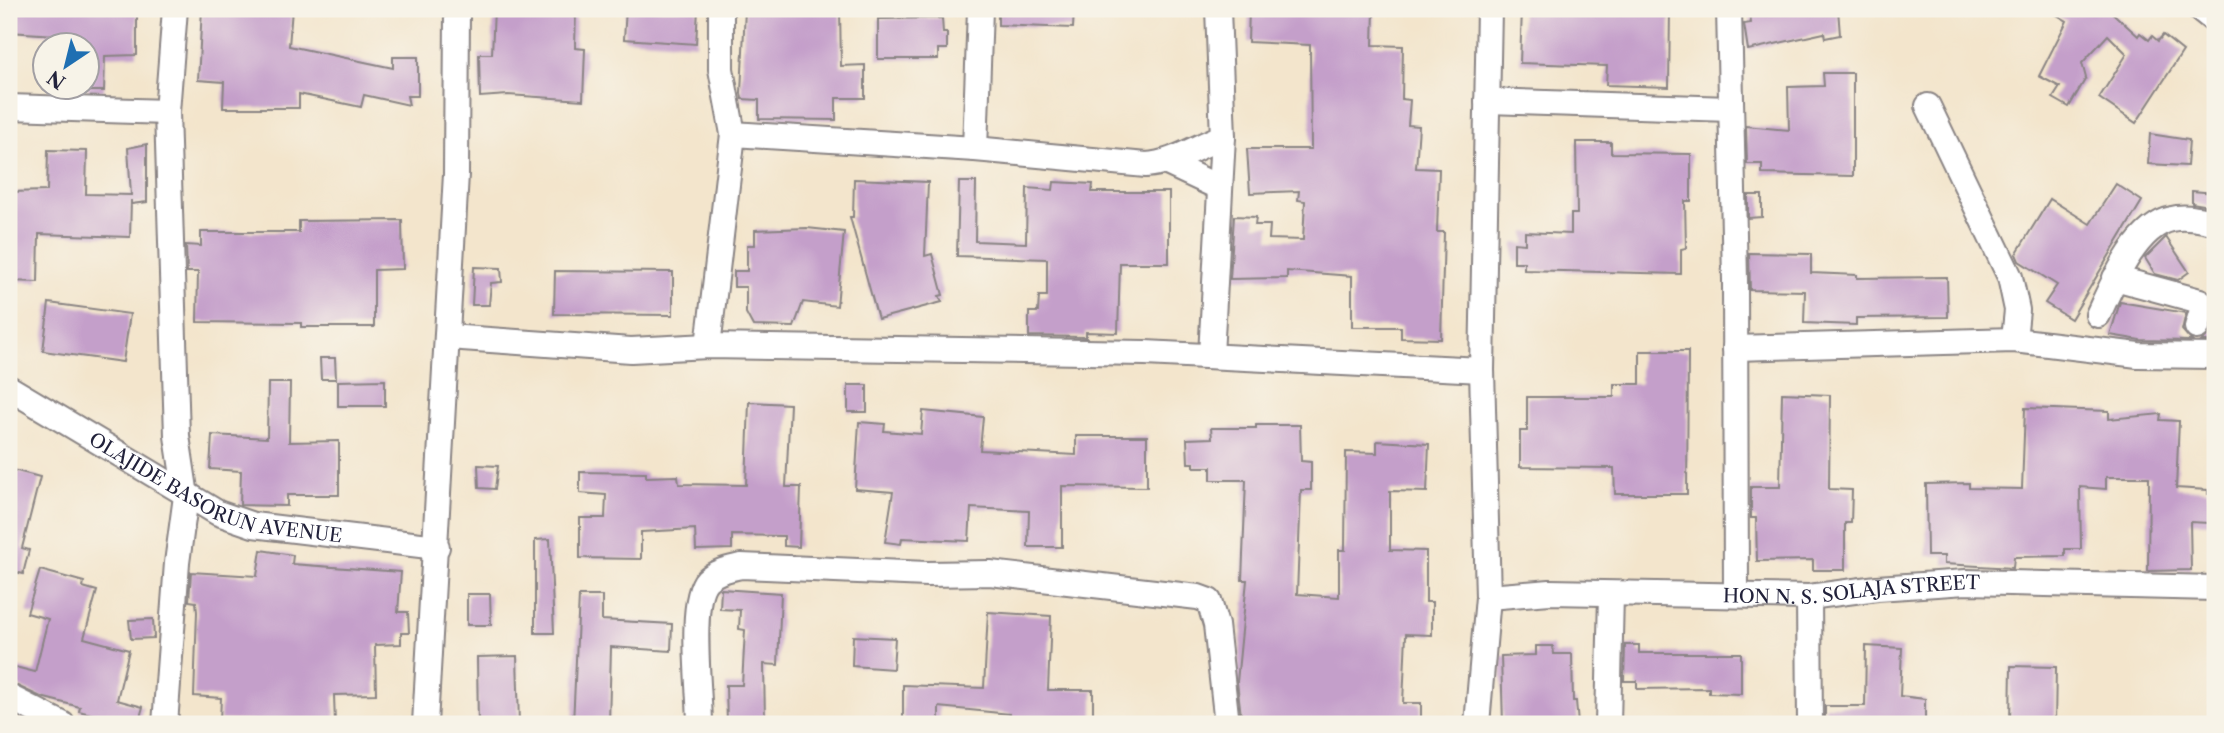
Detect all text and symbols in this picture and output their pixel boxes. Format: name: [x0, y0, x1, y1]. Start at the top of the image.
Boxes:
north arrow: [32, 32, 102, 102]
text: N: [43, 65, 70, 94]
street label: OLAJIDE BASORUN AVENUE: [85, 428, 343, 548]
street label: HON N. S. SOLAJA STREET: [1723, 571, 1981, 609]

